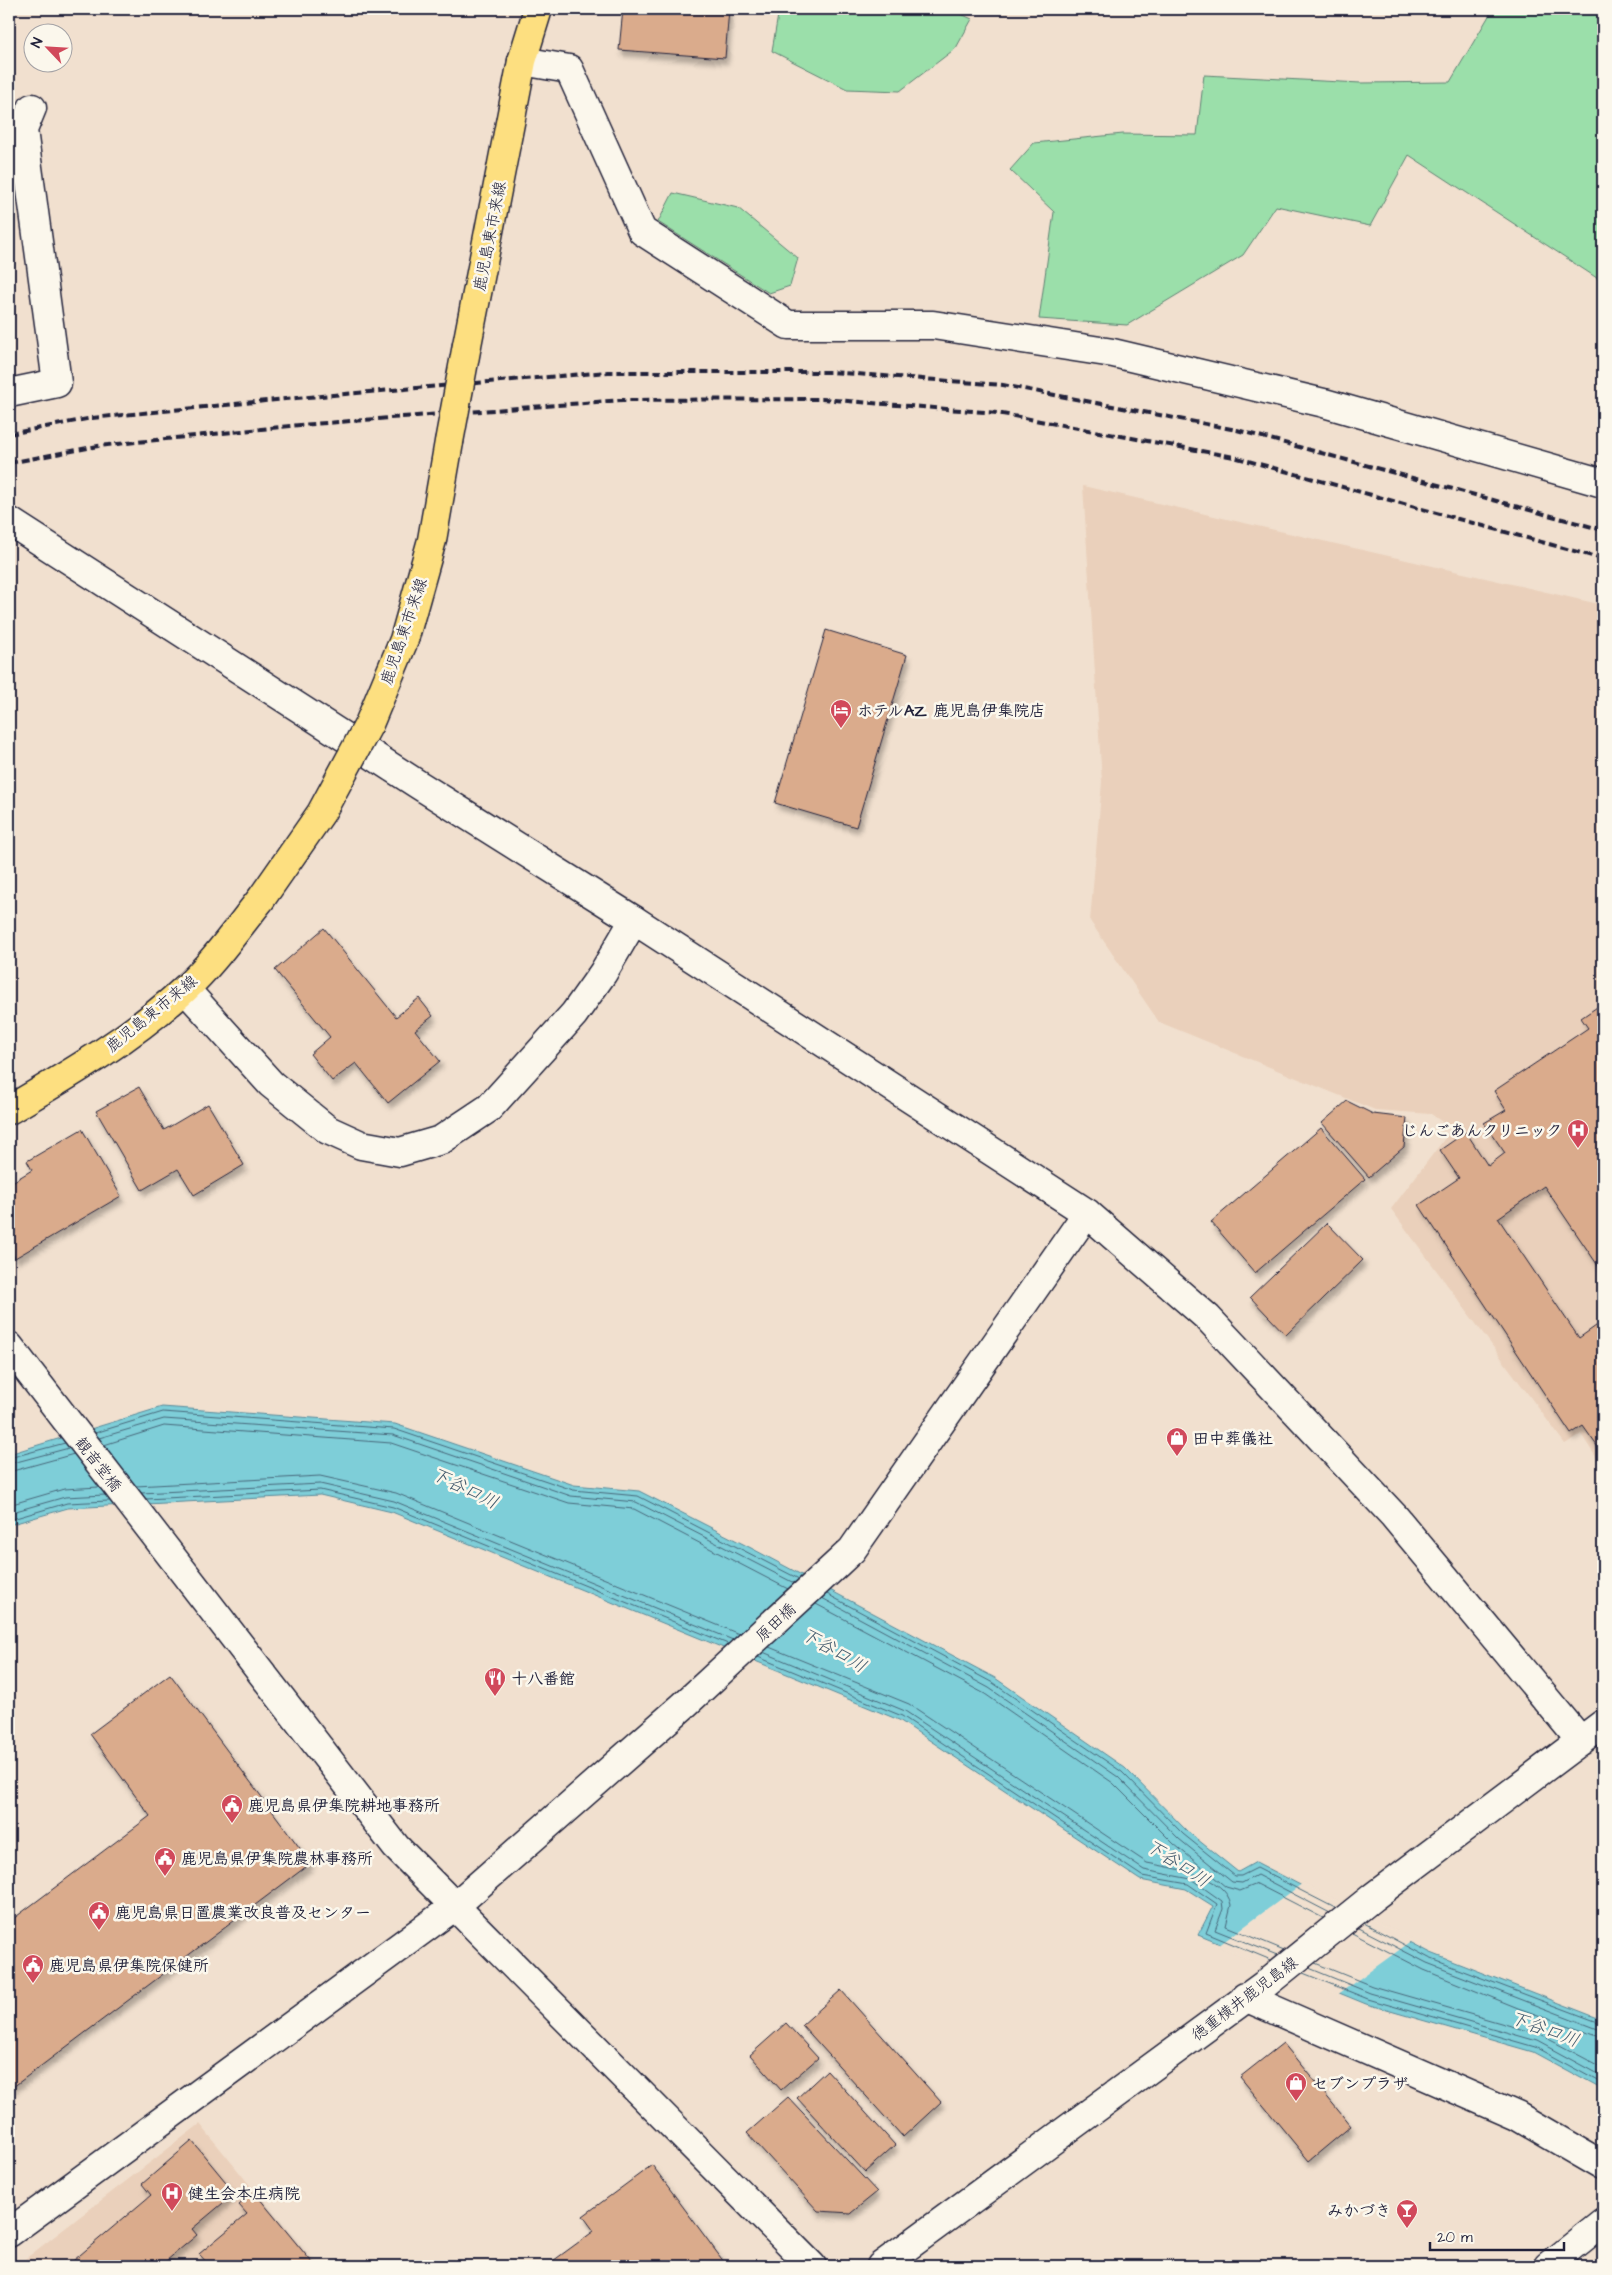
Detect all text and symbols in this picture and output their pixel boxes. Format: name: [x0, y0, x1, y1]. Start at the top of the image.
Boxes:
north arrow: [22, 22, 72, 72]
text: N: [26, 35, 48, 51]
street label: 鹿児島東市来線: [468, 179, 511, 293]
street label: 鹿児島東市来線: [375, 575, 433, 688]
hotel icon: ホテルAZ 鹿児島伊集院店: [829, 698, 853, 729]
place label: ホテルAZ 鹿児島伊集院店: [857, 700, 1045, 722]
street label: 鹿児島東市来線: [101, 970, 202, 1058]
hospital icon: じんごあんクリニック: [1566, 1118, 1590, 1149]
place label: じんごあんクリニック: [1402, 1120, 1562, 1142]
shop icon: 田中葬儀社: [1165, 1426, 1189, 1457]
place label: 田中葬儀社: [1193, 1428, 1273, 1450]
street label: 観音堂橋: [70, 1433, 127, 1497]
water label: 下谷口川: [427, 1461, 503, 1515]
street label: 原田橋: [751, 1598, 801, 1647]
water label: 下谷口川: [796, 1622, 871, 1679]
restaurant icon: 十八番館: [483, 1666, 507, 1697]
place label: 十八番館: [511, 1668, 575, 1690]
public building icon: 鹿児島県伊集院耕地事務所: [220, 1793, 244, 1824]
place label: 鹿児島県伊集院耕地事務所: [248, 1795, 440, 1817]
water label: 下谷口川: [1141, 1833, 1215, 1894]
public building icon: 鹿児島県伊集院農林事務所: [153, 1846, 177, 1877]
place label: 鹿児島県伊集院農林事務所: [181, 1848, 373, 1870]
public building icon: 鹿児島県日置農業改良普及センター: [87, 1900, 111, 1931]
place label: 鹿児島県日置農業改良普及センター: [115, 1902, 371, 1924]
street label: 徳重横井鹿児島線: [1187, 1951, 1302, 2046]
public building icon: 鹿児島県伊集院保健所: [21, 1953, 45, 1984]
place label: 鹿児島県伊集院保健所: [49, 1955, 209, 1977]
water label: 下谷口川: [1507, 2005, 1583, 2054]
shop icon: セブンプラザ: [1284, 2071, 1308, 2102]
place label: セブンプラザ: [1312, 2073, 1408, 2095]
hospital icon: 健生会本庄病院: [160, 2181, 184, 2212]
place label: 健生会本庄病院: [188, 2183, 300, 2205]
bar icon: みかづき: [1395, 2198, 1419, 2229]
place label: みかづき: [1327, 2200, 1391, 2222]
scale bar: [1430, 2220, 1563, 2252]
text: 20 m: [1437, 2227, 1473, 2248]

